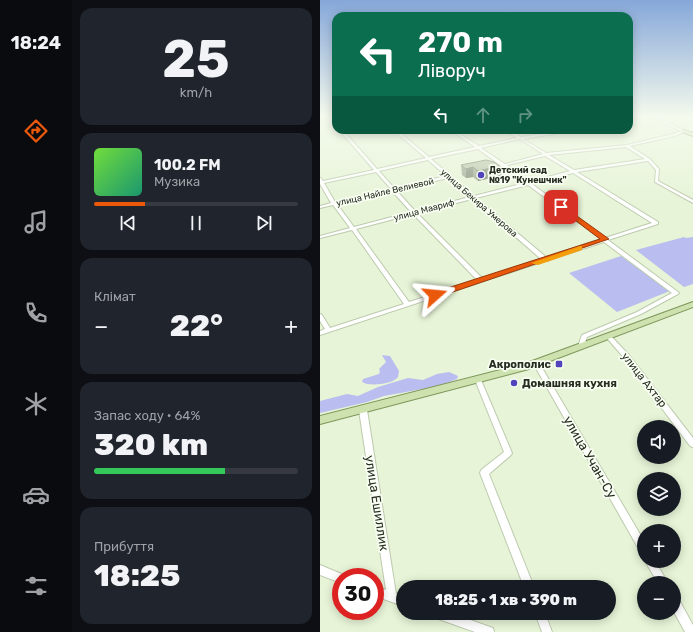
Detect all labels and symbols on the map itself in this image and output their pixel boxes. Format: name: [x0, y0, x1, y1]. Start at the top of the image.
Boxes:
place label: Детский сад №19 "Кунешчик": [489, 165, 567, 185]
street label: улица Бекира Умерова: [439, 167, 519, 239]
marker: Детский сад №19 "Кунешчик": [476, 170, 486, 180]
street label: улица Найле Велиевой: [335, 176, 435, 208]
pin: [544, 190, 578, 224]
street label: улица Маариф: [393, 197, 455, 223]
position arrow: [414, 274, 456, 316]
street label: улица Ахтар: [619, 350, 669, 410]
place label: Акрополис: [489, 358, 552, 371]
marker: Акрополис: [554, 359, 564, 369]
place label: Домашняя кухня: [522, 377, 617, 390]
marker: Домашняя кухня: [509, 378, 519, 388]
street label: улица Учан-Су: [560, 413, 620, 501]
street label: улица Ешиллик: [362, 454, 392, 552]
speed limit sign: 30: [332, 568, 384, 620]

